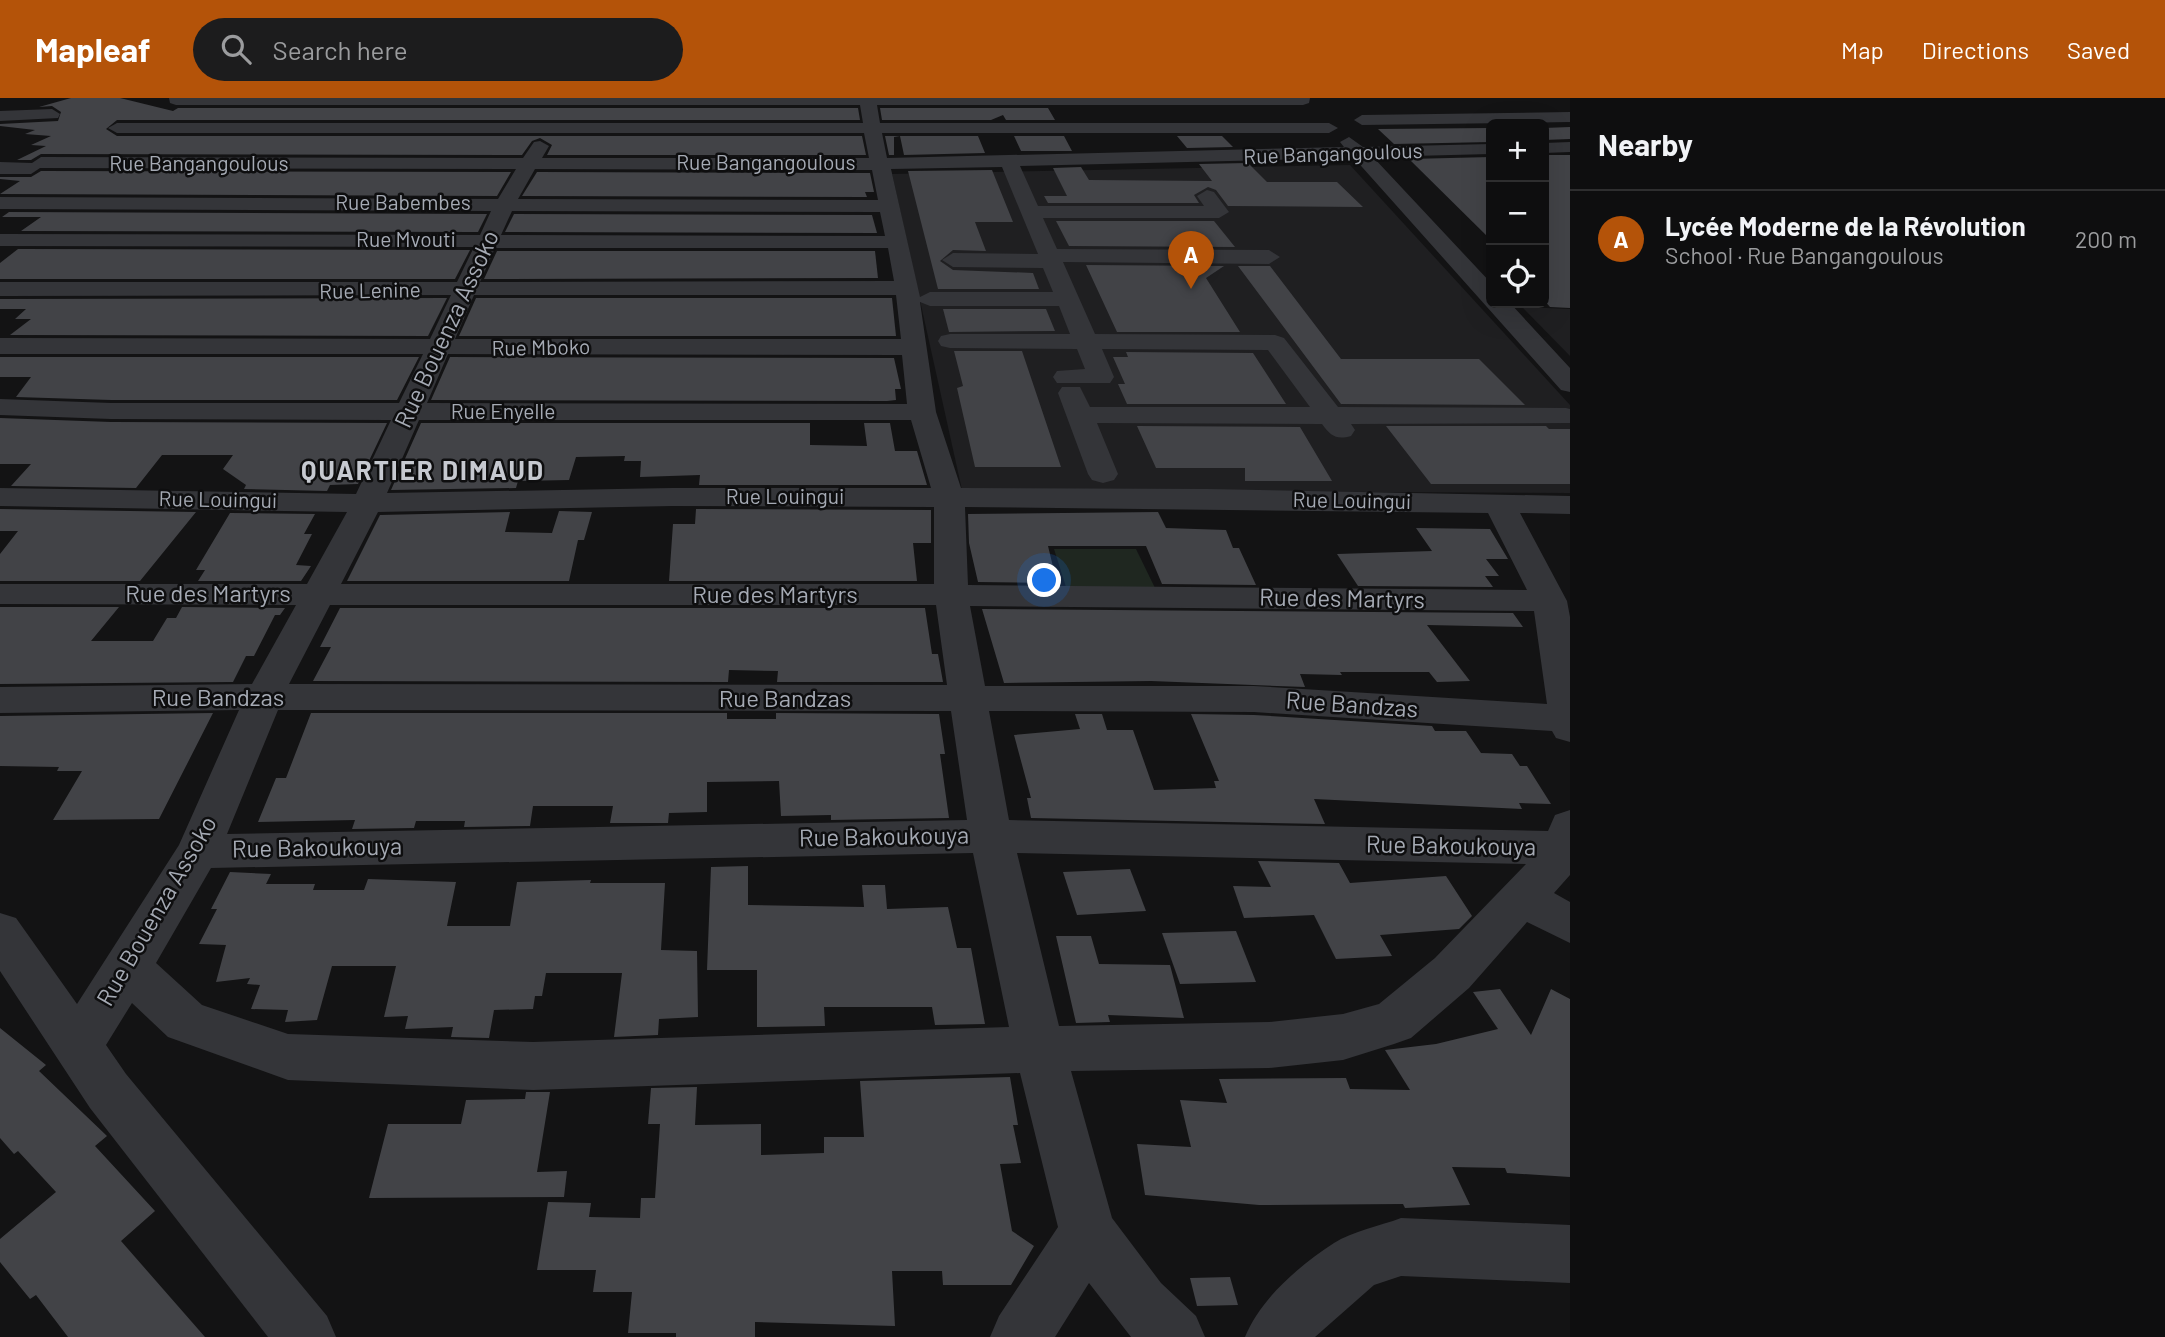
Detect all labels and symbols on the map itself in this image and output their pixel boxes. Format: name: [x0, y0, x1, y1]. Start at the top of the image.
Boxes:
street label: Rue Bangangoulous: [1243, 137, 1423, 168]
street label: Rue Bangangoulous: [676, 149, 856, 174]
street label: Rue Bangangoulous: [109, 150, 289, 175]
street label: Rue Babembes: [335, 189, 471, 214]
street label: Rue Bouenza Assoko: [387, 225, 504, 432]
street label: Rue Mvouti: [356, 226, 456, 251]
pin: A: [1168, 231, 1214, 289]
street label: Rue Lenine: [319, 276, 421, 303]
street label: Rue Mboko: [491, 333, 591, 360]
street label: Rue Enyelle: [451, 398, 555, 423]
district label: QUARTIER DIMAUD: [301, 454, 545, 485]
street label: Rue Louingui: [726, 483, 844, 508]
street label: Rue Louingui: [158, 485, 278, 512]
street label: Rue Louingui: [1292, 486, 1412, 513]
your location: [1027, 563, 1061, 597]
street label: Rue des Martyrs: [125, 578, 291, 607]
street label: Rue des Martyrs: [692, 579, 858, 608]
street label: Rue des Martyrs: [1259, 582, 1425, 613]
street label: Rue Bandzas: [152, 682, 284, 711]
street label: Rue Bandzas: [719, 683, 851, 712]
street label: Rue Bandzas: [1285, 684, 1419, 723]
street label: Rue Bouenza Assoko: [89, 810, 222, 1010]
street label: Rue Bakoukouya: [799, 820, 969, 851]
street label: Rue Bakoukouya: [1366, 829, 1536, 860]
street label: Rue Bakoukouya: [232, 831, 402, 862]

